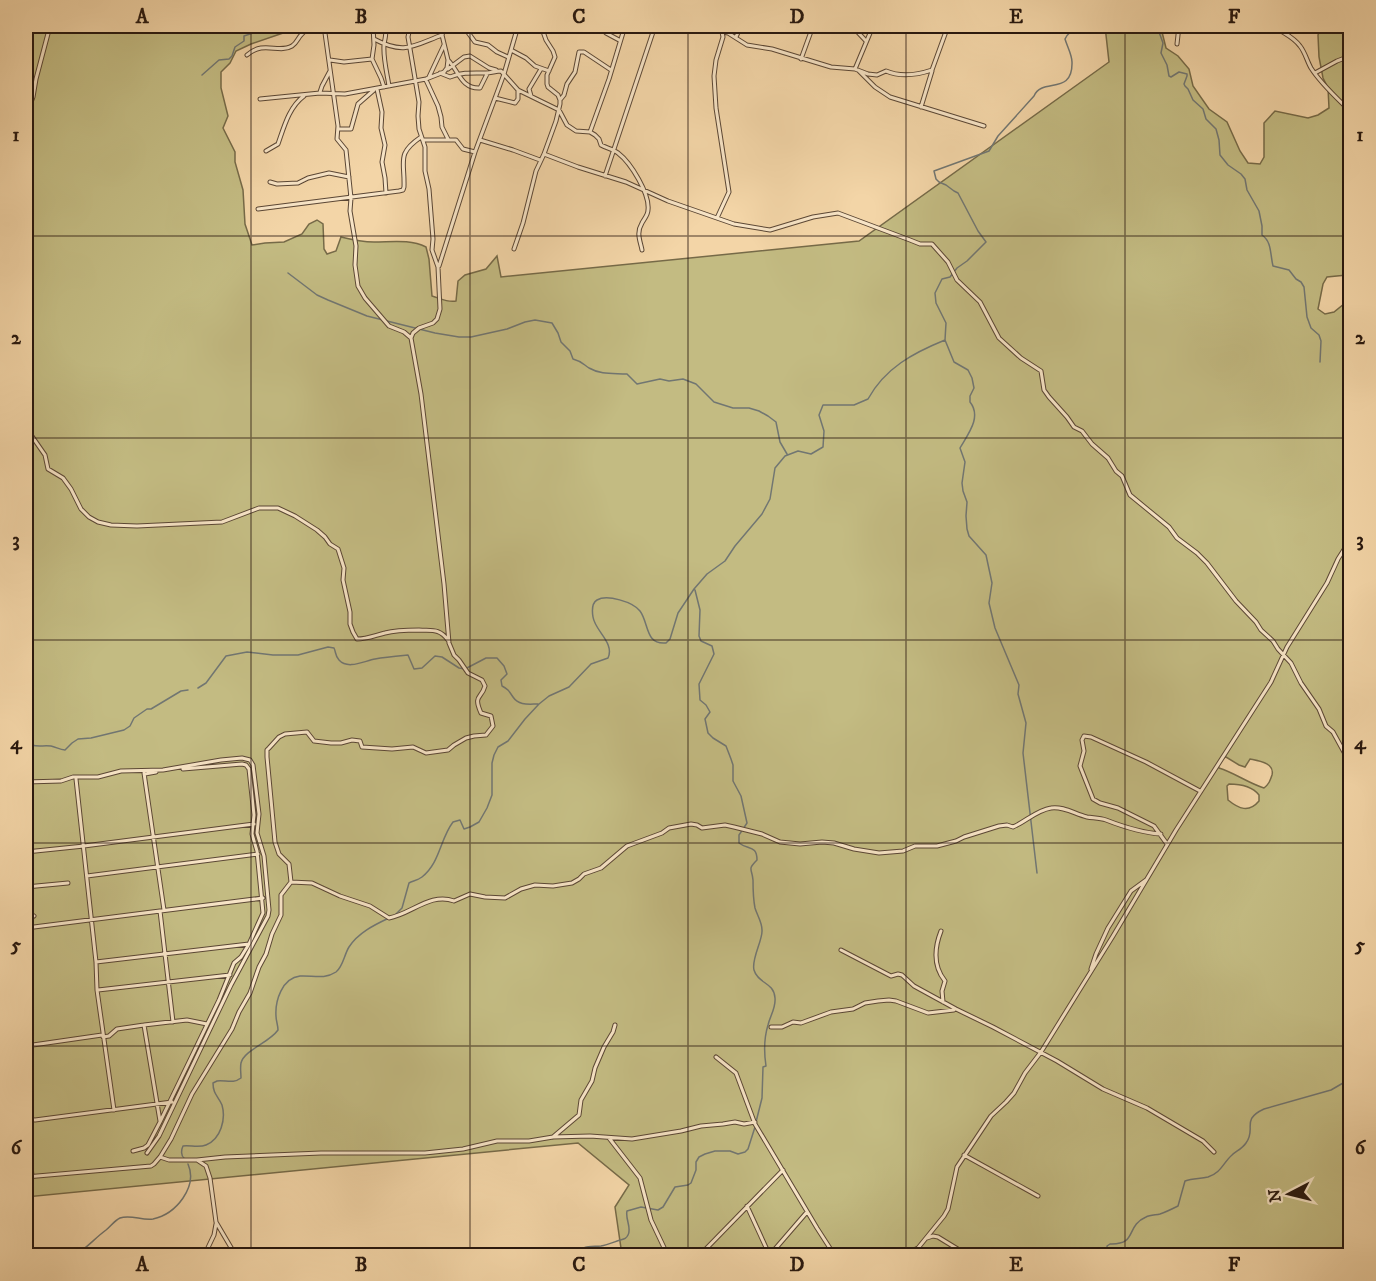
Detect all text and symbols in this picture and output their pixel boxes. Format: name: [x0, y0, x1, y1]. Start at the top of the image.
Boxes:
text: A: [135, 5, 150, 30]
text: B: [355, 5, 367, 30]
text: C: [572, 5, 586, 30]
text: D: [790, 5, 805, 30]
text: E: [1009, 5, 1023, 30]
text: F: [1228, 5, 1241, 30]
text: 1: [12, 123, 20, 148]
text: 1: [1356, 123, 1364, 148]
text: 2: [11, 326, 22, 351]
text: 2: [1355, 326, 1366, 351]
text: 3: [12, 528, 20, 553]
text: 3: [1356, 528, 1364, 553]
text: 4: [10, 731, 23, 756]
text: 4: [1354, 731, 1367, 756]
text: 5: [10, 933, 21, 958]
text: 5: [1354, 933, 1365, 958]
text: 6: [11, 1136, 23, 1161]
text: 6: [1355, 1136, 1367, 1161]
north arrow: [1259, 1164, 1319, 1224]
text: N: [1264, 1188, 1286, 1203]
text: A: [135, 1253, 150, 1278]
text: B: [355, 1253, 367, 1278]
text: C: [572, 1253, 586, 1278]
text: D: [790, 1253, 805, 1278]
text: E: [1009, 1253, 1023, 1278]
text: F: [1228, 1253, 1241, 1278]

